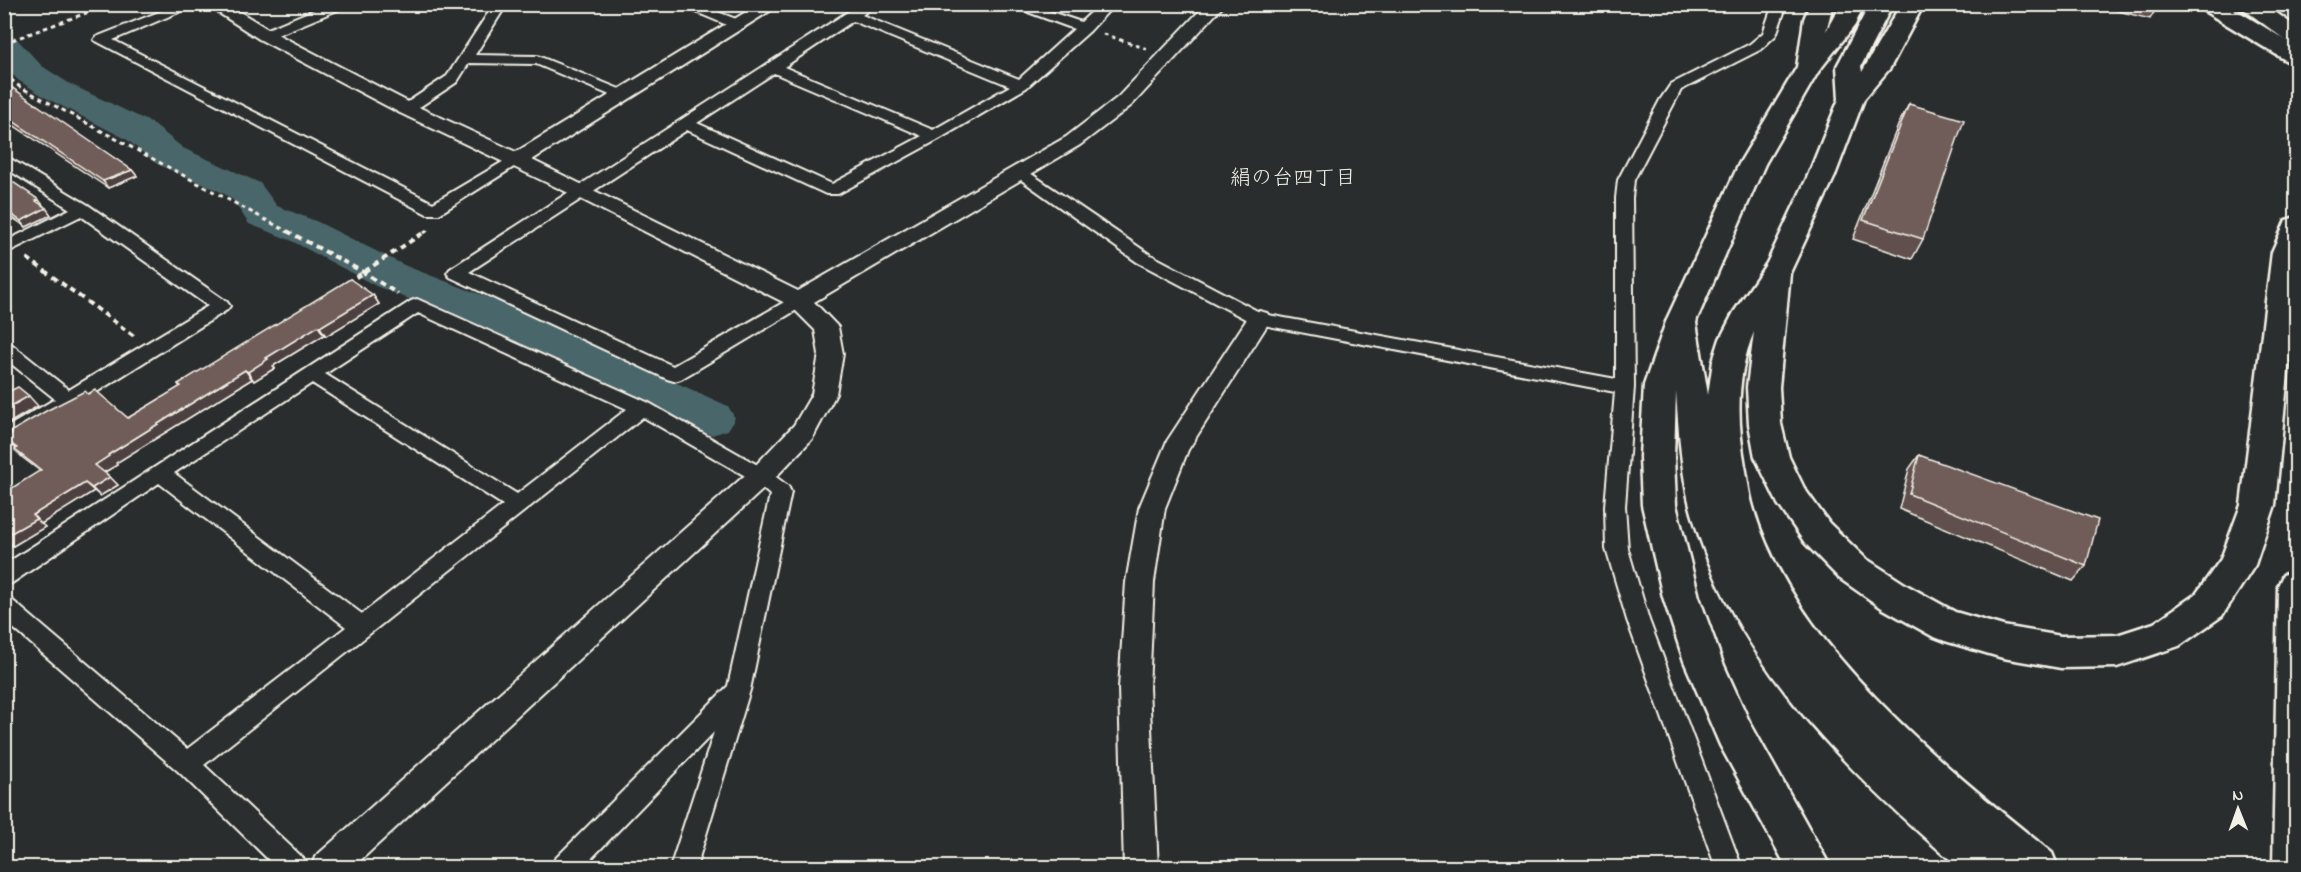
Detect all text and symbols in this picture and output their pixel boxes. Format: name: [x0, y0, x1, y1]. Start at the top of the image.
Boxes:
district label: 絹の台四丁目: [1230, 164, 1356, 194]
north arrow: [2208, 779, 2268, 839]
text: N: [2232, 784, 2244, 808]

